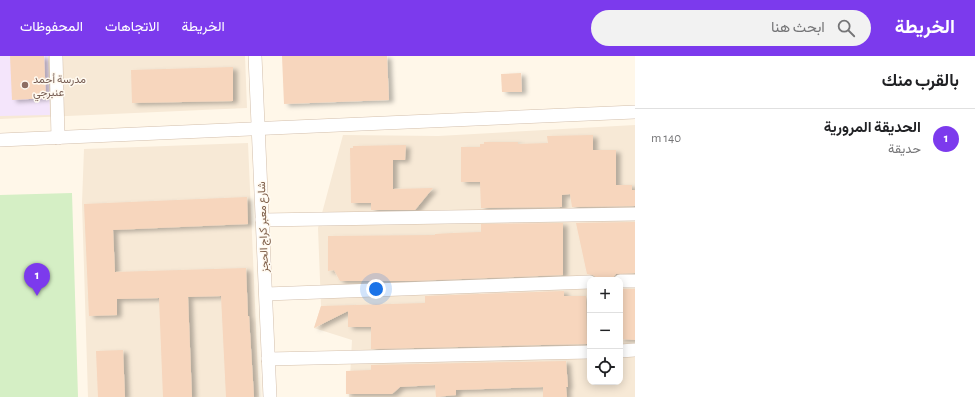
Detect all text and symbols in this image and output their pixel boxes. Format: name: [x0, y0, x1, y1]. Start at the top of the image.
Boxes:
search box: [591, 10, 871, 46]
icon: search: [835, 17, 857, 39]
text: الخريطة: [895, 18, 955, 37]
text: المحفوظات: [20, 20, 83, 34]
text: الاتجاهات: [105, 20, 159, 34]
text: الخريطة: [181, 20, 225, 34]
text: ابحث هنا: [771, 20, 825, 35]
text: بالقرب منك: [882, 72, 959, 89]
place label: مدرسة أحمد عنبرجي: [33, 73, 86, 102]
marker: مدرسة أحمد عنبرجي: [20, 80, 30, 90]
text: الحديقة المرورية: [824, 120, 921, 135]
text: 140 m: [651, 132, 681, 145]
text: 1: [944, 132, 948, 145]
text: حديقة: [888, 143, 921, 156]
street label: شارع معبر كراج الحجز: [256, 181, 272, 274]
pin: 1: [24, 263, 50, 296]
map controls: [587, 277, 623, 385]
button: +: [587, 277, 623, 313]
your location: [366, 279, 386, 299]
button: −: [587, 313, 623, 349]
button: locate: [587, 349, 623, 385]

